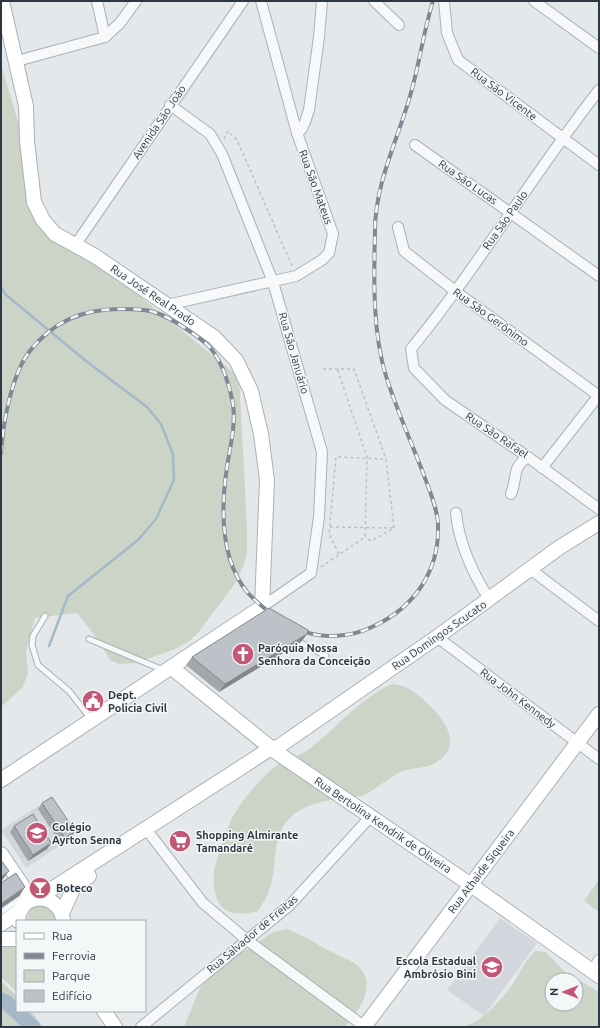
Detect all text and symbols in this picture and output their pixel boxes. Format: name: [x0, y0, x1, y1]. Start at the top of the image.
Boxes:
street label: Rua São Vicente: [469, 65, 539, 123]
street label: Avenida São João: [130, 83, 188, 161]
street label: Rua São Mateus: [297, 148, 335, 226]
street label: Rua São Lucas: [436, 157, 500, 207]
street label: Rua São Paulo: [480, 188, 530, 252]
street label: Rua José Real Prado: [108, 262, 198, 328]
street label: Rua São Gerônimo: [451, 286, 531, 348]
street label: Rua São Januário: [277, 311, 311, 395]
street label: Rua São Rafael: [463, 410, 531, 460]
street label: Rua Domingos Scucato: [389, 598, 489, 672]
church icon: Paróquia Nossa Senhora da Conceição: [230, 641, 256, 667]
place label: Paróquia Nossa Senhora da Conceição: [258, 642, 371, 667]
street label: Rua John Kennedy: [478, 666, 559, 731]
public building icon: Dept. Policia Civil: [80, 688, 106, 714]
place label: Dept. Policia Civil: [108, 689, 168, 714]
street label: Rua Bertolina Kendrik de Oliveira: [312, 775, 454, 875]
school or university icon: Colégio Ayrton Senna: [24, 820, 50, 846]
place label: Colégio Ayrton Senna: [52, 821, 121, 846]
street label: Rua Athaide Siqueira: [445, 827, 517, 915]
supermarket icon: Shopping Almirante Tamandaré: [167, 828, 193, 854]
place label: Shopping Almirante Tamandaré: [196, 829, 298, 854]
bar icon: Boteco: [27, 875, 53, 901]
place label: Boteco: [56, 882, 93, 894]
street label: Rua Salvador de Freitas: [204, 892, 300, 975]
legend: [16, 920, 146, 1012]
text: Rua: [52, 929, 73, 942]
text: Ferrovia: [52, 949, 96, 962]
school or university icon: Escola Estadual Ambrósio Bini: [479, 954, 505, 980]
place label: Escola Estadual Ambrósio Bini: [396, 955, 477, 980]
text: Parque: [52, 969, 90, 982]
north arrow: [544, 972, 584, 1012]
text: N: [548, 988, 560, 996]
text: Edifício: [52, 989, 92, 1002]

